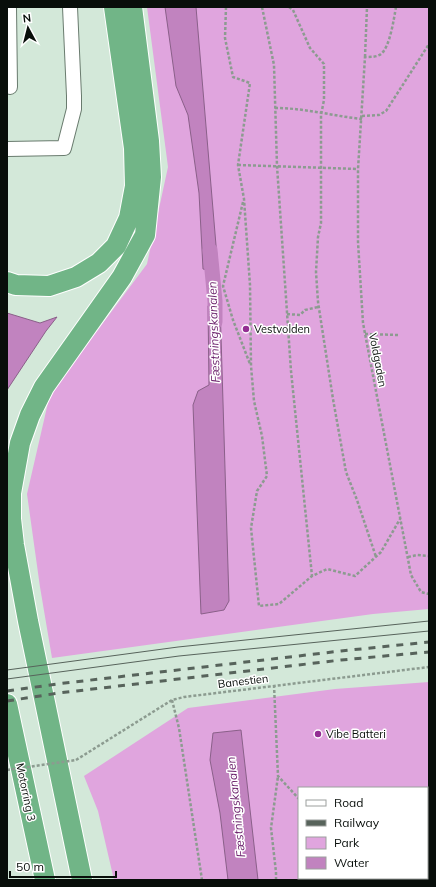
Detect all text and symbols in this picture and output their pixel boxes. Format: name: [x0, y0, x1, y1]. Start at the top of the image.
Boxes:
north arrow: [8, 8, 48, 48]
text: N: [22, 11, 32, 26]
water label: Fæstningskanalen: [204, 281, 223, 383]
place label: Vestvolden: [254, 322, 310, 336]
marker: Vestvolden: [241, 324, 251, 334]
street label: Voldgaden: [366, 332, 390, 388]
street label: Banestien: [217, 671, 269, 691]
place label: Vibe Batteri: [326, 727, 386, 741]
marker: Vibe Batteri: [313, 729, 323, 739]
water label: Fæstningskanalen: [223, 756, 248, 858]
street label: Motorring 3: [13, 762, 39, 822]
legend: [298, 787, 428, 879]
text: Road: [334, 795, 363, 810]
text: Railway: [334, 815, 380, 830]
text: Park: [334, 835, 360, 850]
scale bar: [10, 853, 116, 879]
text: Water: [334, 855, 370, 870]
text: 50 m: [16, 859, 44, 874]

